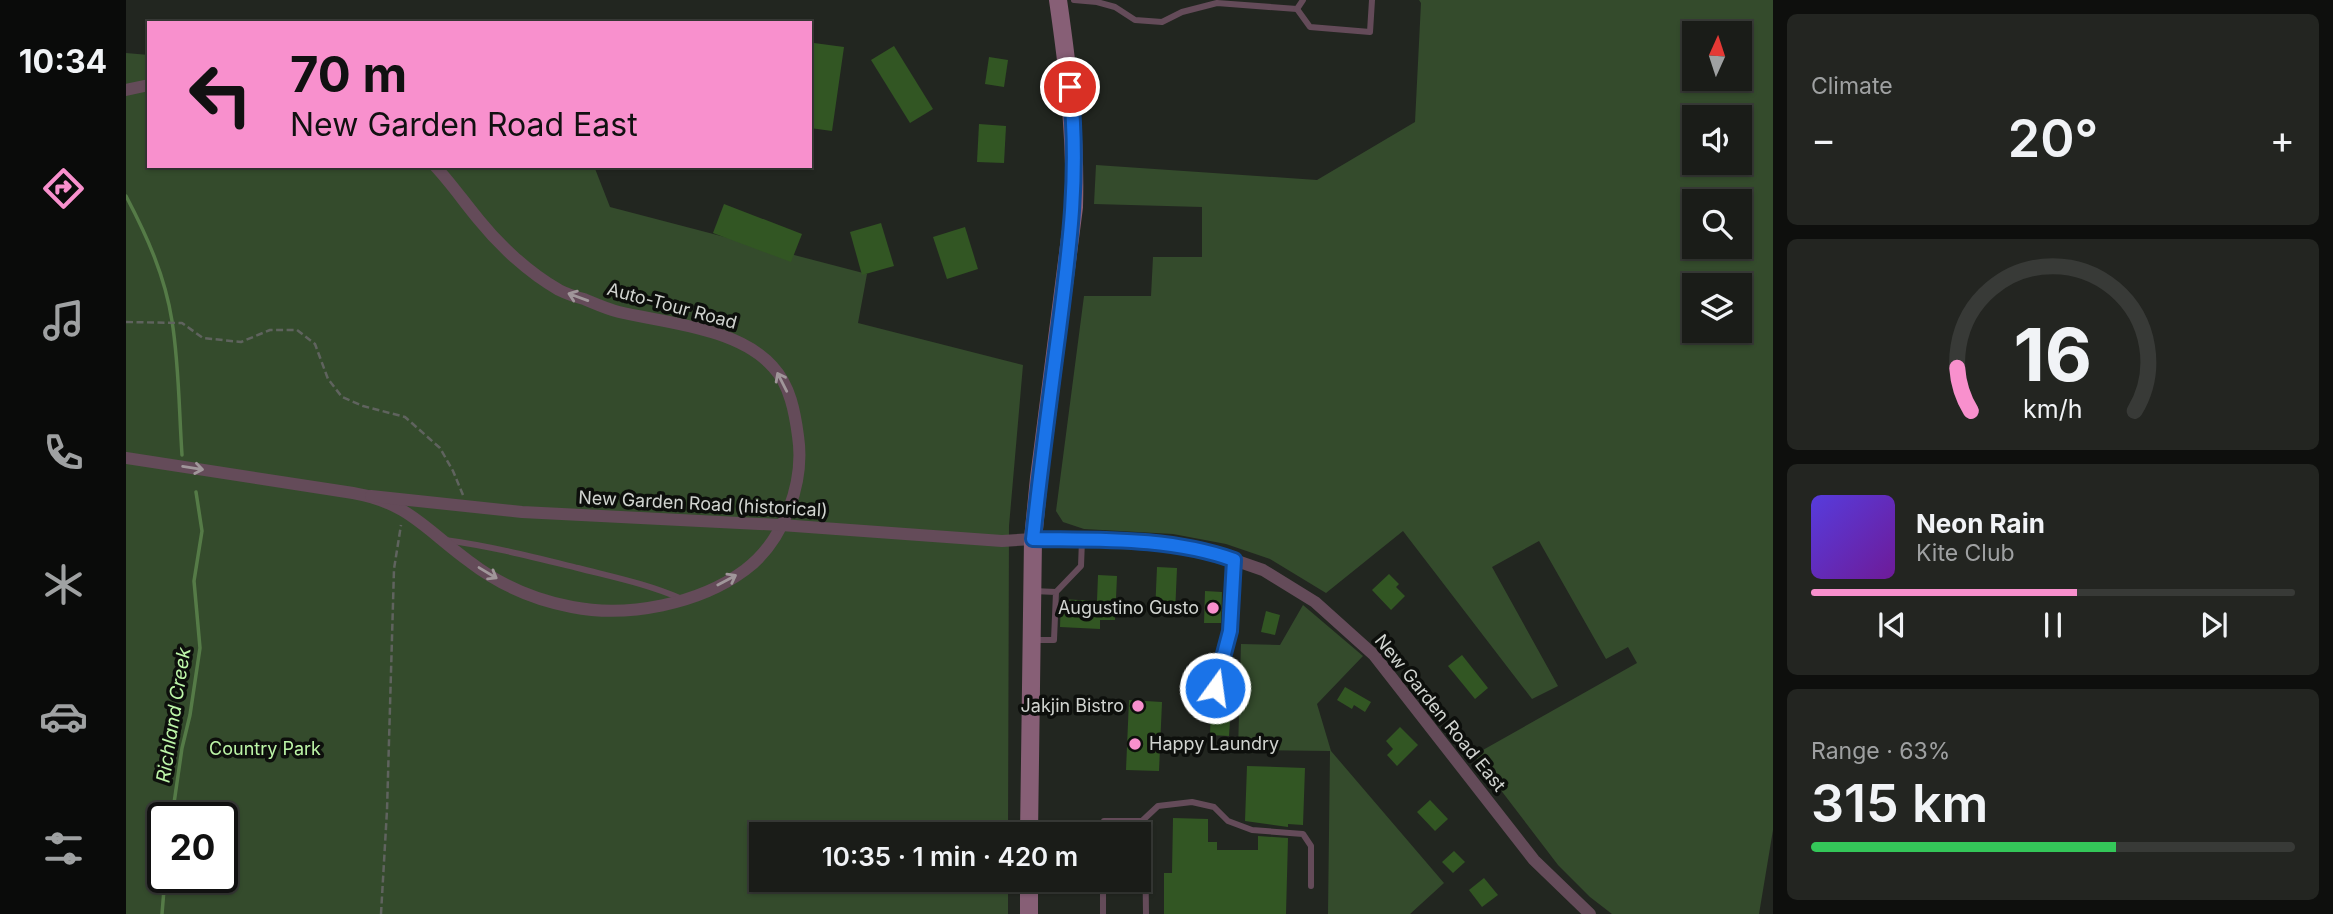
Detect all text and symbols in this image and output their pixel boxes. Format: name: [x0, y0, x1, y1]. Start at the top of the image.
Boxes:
north arrow: [1682, 21, 1752, 91]
map controls: [1682, 21, 1752, 343]
text: 10:34: [19, 42, 107, 81]
text: 70 m: [290, 45, 407, 104]
icon: left: [175, 49, 266, 140]
pin: [1040, 57, 1100, 117]
icon: arrive: [1051, 68, 1089, 106]
text: Climate: [1811, 72, 1893, 100]
text: New Garden Road East: [290, 105, 638, 144]
button: sound: [1682, 105, 1752, 175]
text: 20°: [2008, 107, 2098, 170]
text: −: [1811, 116, 1836, 162]
text: +: [2270, 116, 2295, 162]
icon: directions: [39, 164, 88, 213]
button: search: [1682, 189, 1752, 259]
button: layers: [1682, 273, 1752, 343]
street label: Auto-Tour Road: [605, 278, 739, 333]
one-way arrow: [568, 290, 590, 303]
icon: music: [39, 296, 88, 345]
text: 16: [2014, 310, 2092, 399]
one-way arrow: [775, 373, 789, 393]
text: km/h: [2023, 393, 2083, 423]
icon: phone: [39, 428, 88, 477]
one-way arrow: [182, 462, 204, 475]
street label: New Garden Road (historical): [578, 486, 828, 521]
text: Neon Rain: [1916, 508, 2045, 539]
text: Kite Club: [1916, 539, 2015, 567]
icon: climate: [39, 560, 88, 609]
one-way arrow: [477, 567, 497, 581]
one-way arrow: [716, 573, 736, 587]
place label: Augustino Gusto: [1058, 597, 1199, 618]
marker: Augustino Gusto: [1205, 600, 1221, 616]
icon: previous: [1873, 606, 1911, 644]
icon: pause: [2034, 606, 2072, 644]
icon: next: [2195, 606, 2233, 644]
street label: New Garden Road East: [1371, 630, 1510, 795]
water label: Richland Creek: [151, 645, 196, 784]
position arrow: [1178, 651, 1252, 725]
icon: car: [39, 692, 88, 741]
place label: Jakjin Bistro: [1021, 695, 1124, 716]
marker: Jakjin Bistro: [1130, 698, 1146, 714]
place label: Happy Laundry: [1149, 733, 1279, 754]
marker: Happy Laundry: [1127, 736, 1143, 752]
text: Range · 63%: [1811, 737, 1950, 765]
park label: Country Park: [209, 738, 321, 759]
text: 315 km: [1811, 772, 1988, 835]
speed limit sign: 20: [147, 802, 238, 893]
icon: filters: [39, 824, 88, 873]
text: 10:35 · 1 min · 420 m: [822, 841, 1078, 872]

